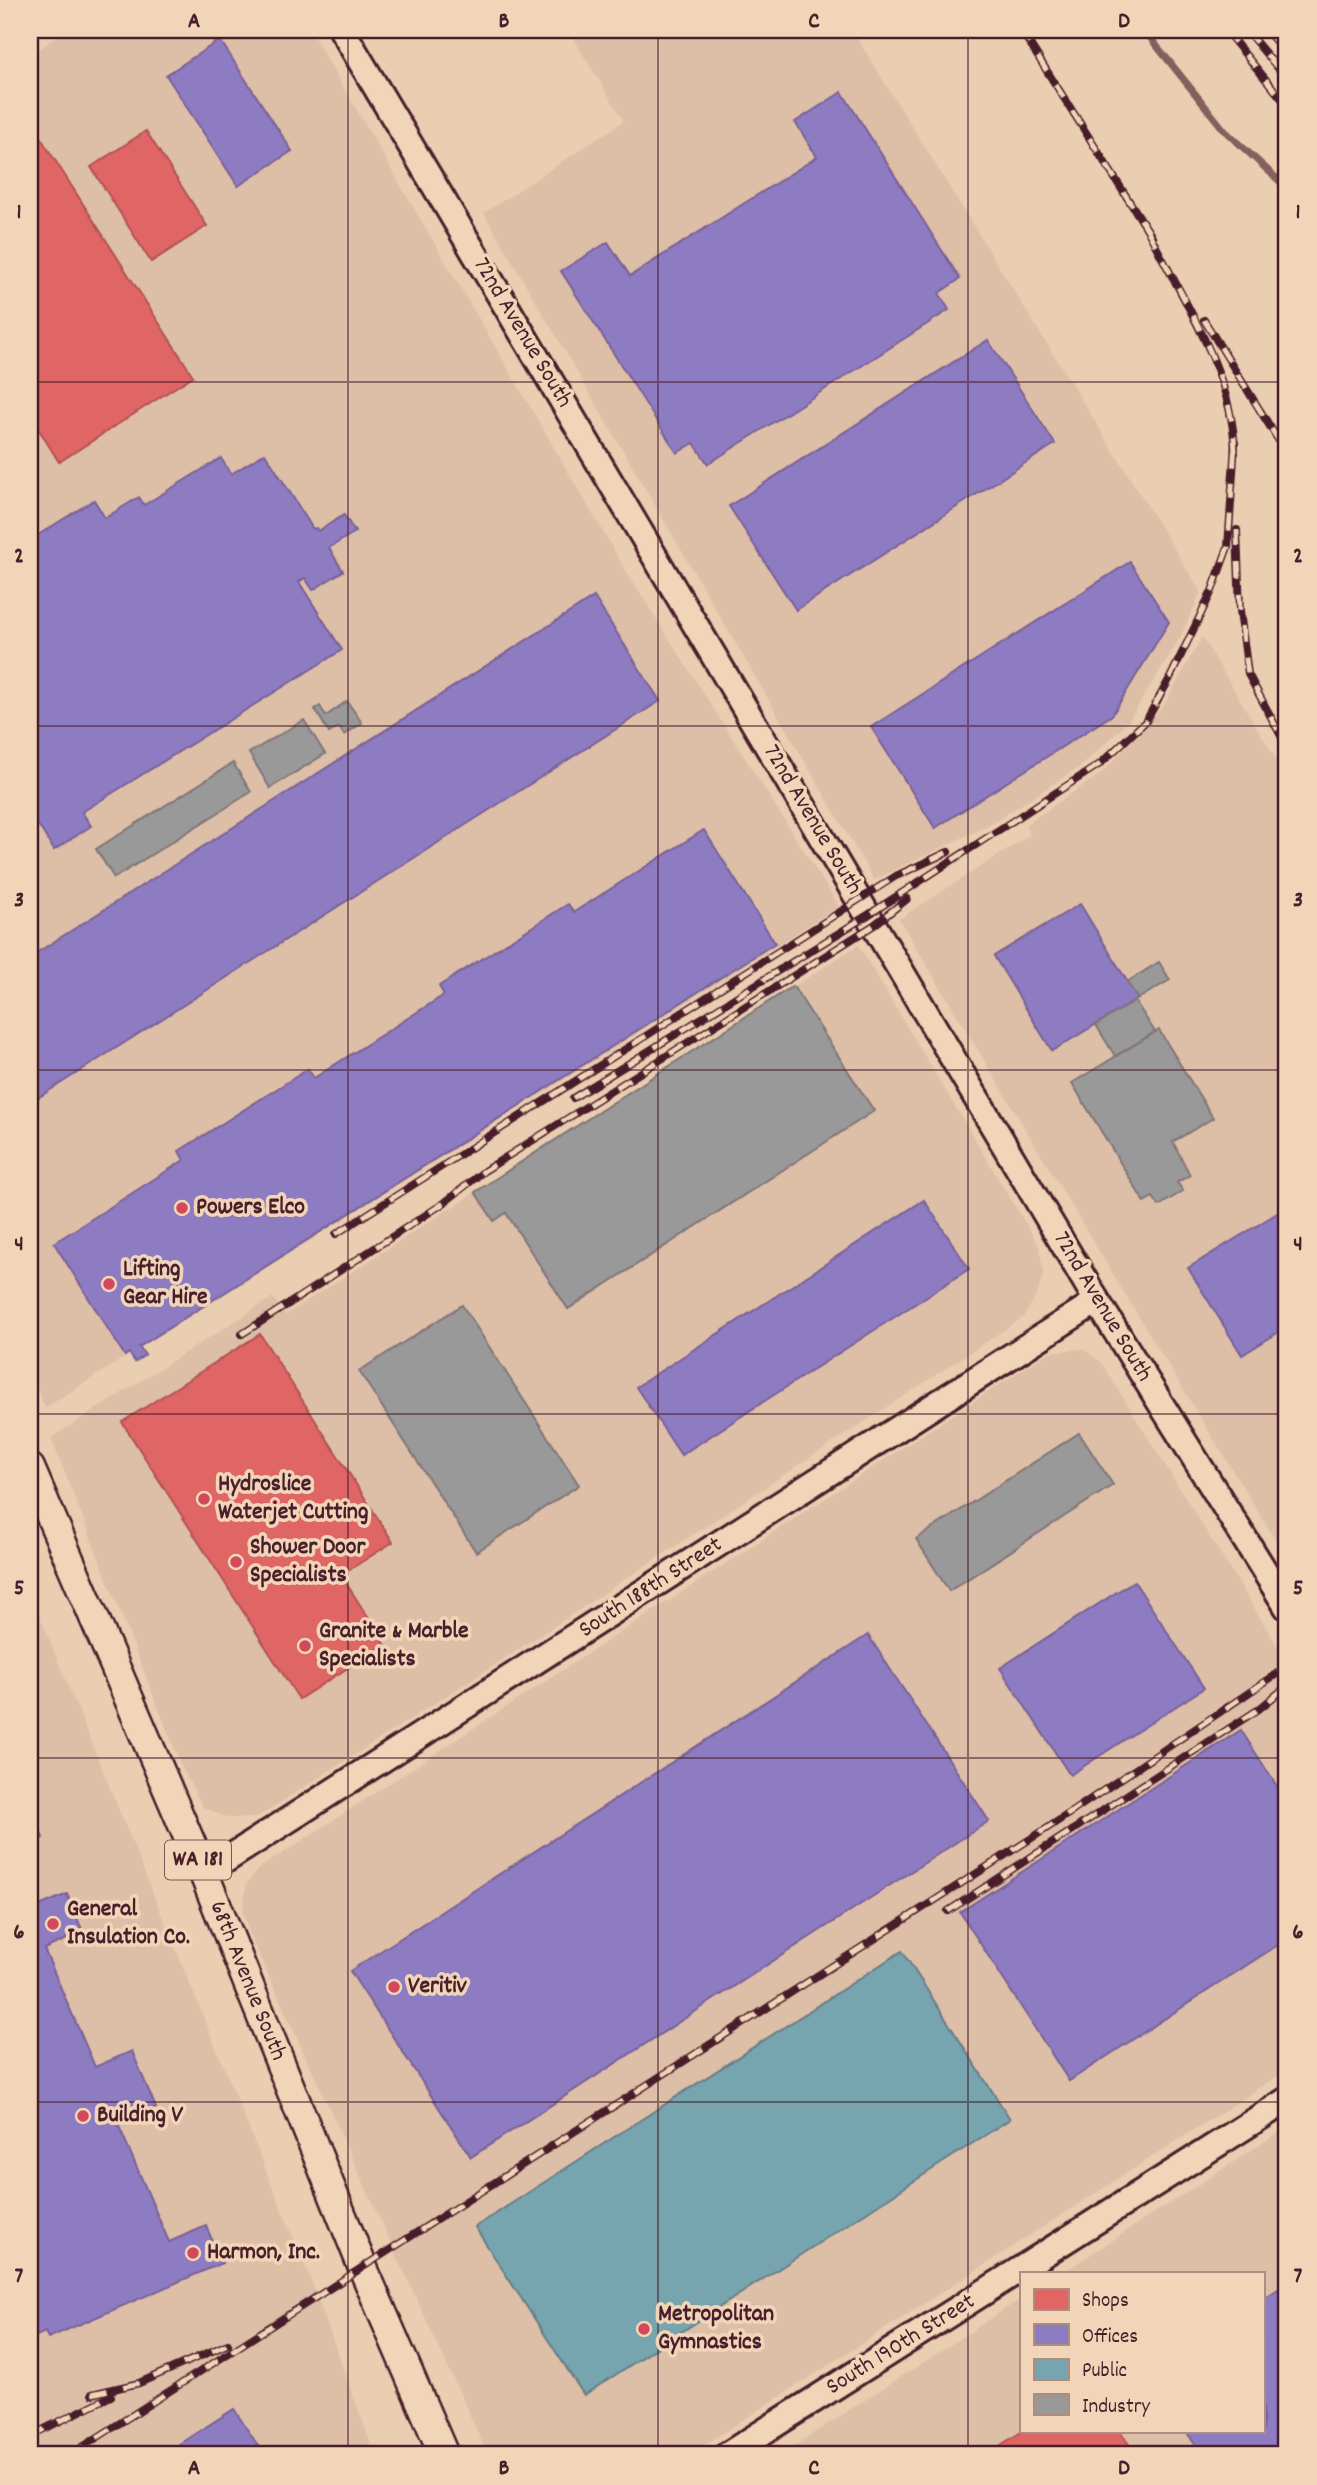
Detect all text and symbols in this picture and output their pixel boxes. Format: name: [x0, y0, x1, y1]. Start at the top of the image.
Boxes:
text: A: [188, 6, 200, 39]
text: B: [499, 6, 510, 39]
text: C: [808, 6, 820, 39]
text: D: [1118, 6, 1130, 39]
text: 1: [16, 197, 22, 230]
text: 1: [1295, 197, 1301, 230]
street label: 72nd Avenue South: [464, 251, 580, 415]
text: 2: [14, 541, 24, 574]
text: 2: [1293, 541, 1303, 574]
street label: 72nd Avenue South: [754, 738, 870, 902]
text: 3: [14, 885, 24, 918]
text: 3: [1293, 885, 1303, 918]
place label: Powers Elco: [196, 1191, 305, 1225]
marker: Powers Elco: [174, 1200, 190, 1216]
street label: 72nd Avenue South: [1044, 1225, 1160, 1389]
text: 4: [14, 1229, 24, 1262]
text: 4: [1293, 1229, 1303, 1262]
place label: Lifting Gear Hire: [123, 1253, 208, 1315]
marker: Lifting Gear Hire: [101, 1276, 117, 1292]
place label: Hydroslice Waterjet Cutting: [218, 1468, 368, 1530]
marker: Hydroslice Waterjet Cutting: [196, 1491, 212, 1507]
street label: South 188th Street: [572, 1529, 730, 1647]
place label: Shower Door Specialists: [250, 1531, 366, 1593]
marker: Shower Door Specialists: [228, 1554, 244, 1570]
text: 5: [14, 1573, 24, 1606]
text: 5: [1293, 1573, 1303, 1606]
place label: Granite & Marble Specialists: [319, 1615, 469, 1677]
marker: Granite & Marble Specialists: [297, 1638, 313, 1654]
road number: WA 181: [165, 1840, 231, 1880]
place label: General Insulation Co.: [67, 1893, 190, 1955]
street label: 68th Avenue South: [200, 1896, 294, 2066]
marker: General Insulation Co.: [45, 1916, 61, 1932]
text: 6: [13, 1917, 25, 1950]
text: 6: [1292, 1917, 1304, 1950]
place label: Veritiv: [408, 1970, 468, 2004]
marker: Veritiv: [386, 1979, 402, 1995]
place label: Building V: [97, 2099, 184, 2133]
marker: Building V: [75, 2108, 91, 2124]
place label: Harmon, Inc.: [207, 2236, 320, 2270]
marker: Harmon, Inc.: [185, 2245, 201, 2261]
text: 7: [15, 2261, 24, 2294]
text: 7: [1294, 2261, 1303, 2294]
legend: [1020, 2272, 1264, 2432]
street label: South 190th Street: [820, 2285, 982, 2404]
text: Shops: [1082, 2287, 1129, 2317]
place label: Metropolitan Gymnastics: [658, 2298, 774, 2360]
marker: Metropolitan Gymnastics: [636, 2321, 652, 2337]
text: Offices: [1082, 2323, 1138, 2353]
text: Public: [1082, 2357, 1127, 2387]
text: Industry: [1082, 2393, 1150, 2423]
text: A: [188, 2453, 200, 2485]
text: B: [499, 2453, 510, 2485]
text: C: [808, 2453, 820, 2485]
text: D: [1118, 2453, 1130, 2485]

